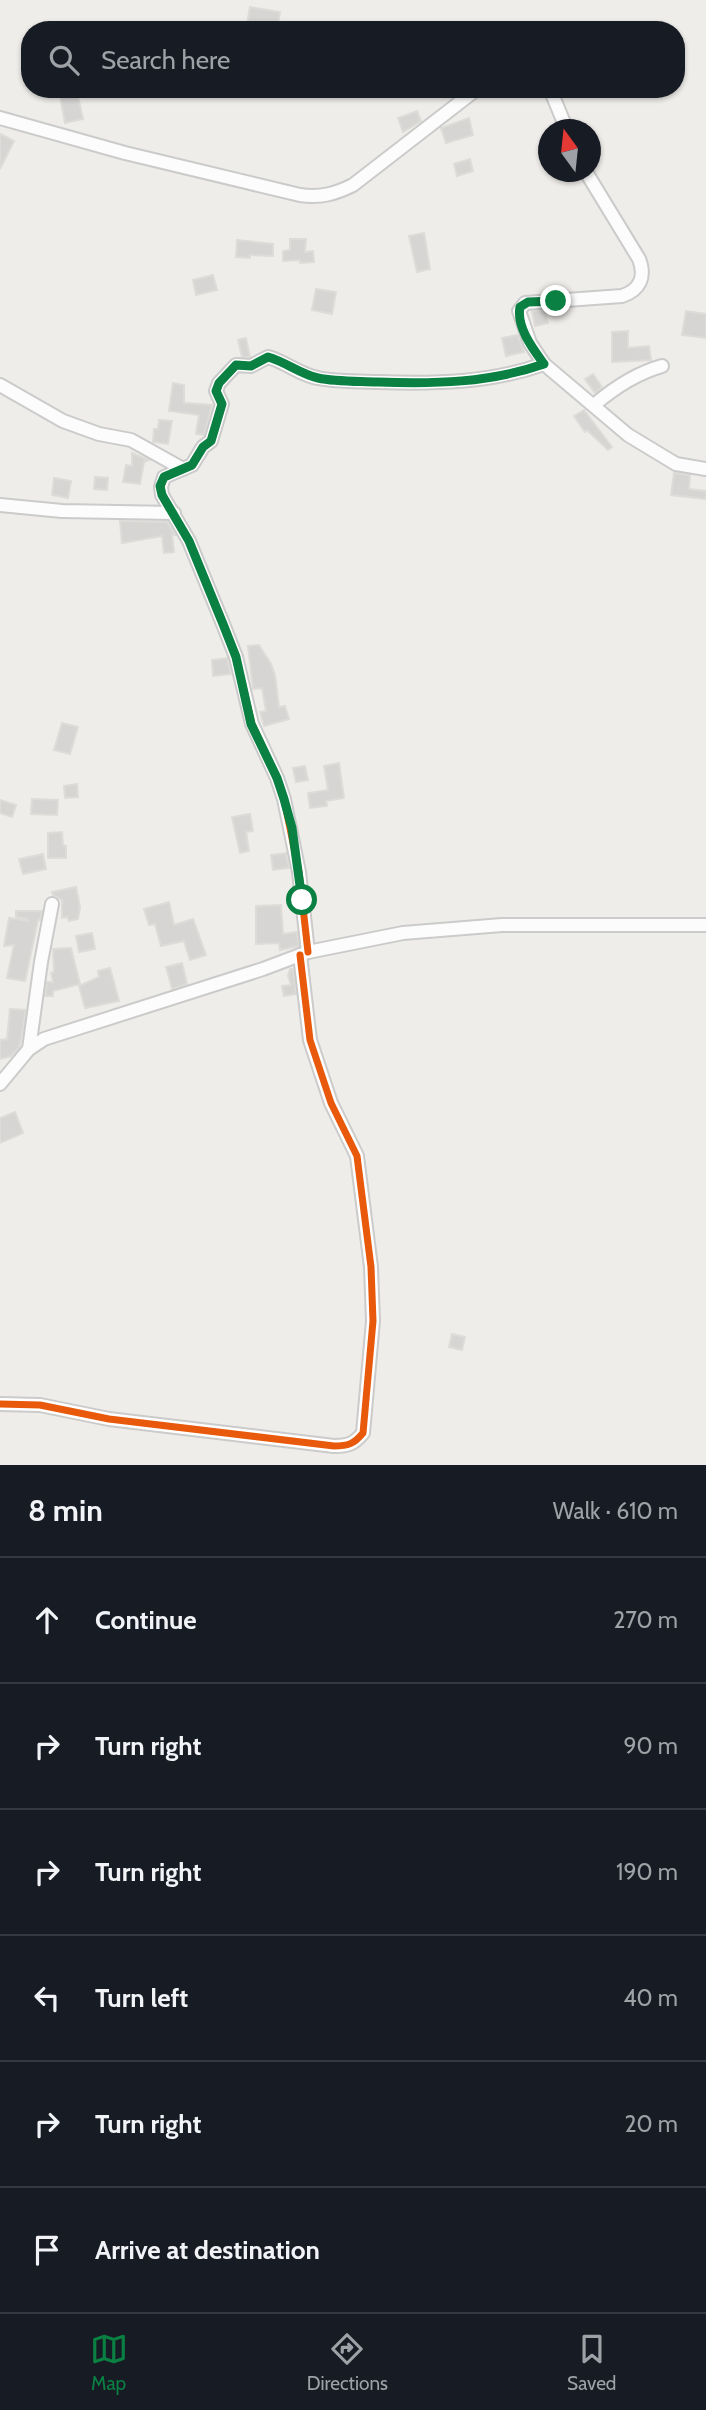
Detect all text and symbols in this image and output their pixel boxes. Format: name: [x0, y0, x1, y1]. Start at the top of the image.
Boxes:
search box: [21, 21, 685, 98]
icon: search: [45, 41, 83, 79]
text: Search here: [101, 44, 230, 76]
north arrow: [538, 119, 601, 182]
route end: [540, 285, 571, 316]
route start: [286, 884, 317, 915]
text: 8 min: [28, 1492, 103, 1529]
text: Walk · 610 m: [553, 1497, 678, 1525]
icon: ahead: [28, 1601, 66, 1639]
text: Continue: [95, 1604, 197, 1636]
text: 270 m: [613, 1606, 678, 1634]
icon: right: [28, 1727, 66, 1765]
text: Turn right: [95, 1730, 201, 1762]
text: 90 m: [624, 1732, 678, 1760]
icon: right: [28, 1853, 66, 1891]
text: Turn right: [95, 1856, 201, 1888]
text: 190 m: [616, 1858, 678, 1886]
icon: left: [28, 1979, 66, 2017]
text: Turn left: [95, 1982, 188, 2014]
text: 40 m: [623, 1984, 678, 2012]
icon: right: [28, 2105, 66, 2143]
text: Turn right: [95, 2108, 201, 2140]
text: 20 m: [625, 2110, 678, 2138]
icon: arrive: [28, 2231, 66, 2269]
text: Arrive at destination: [95, 2234, 320, 2266]
tab: Map: [90, 2330, 128, 2395]
tab: Directions: [307, 2330, 388, 2395]
tab: Saved: [567, 2330, 616, 2395]

